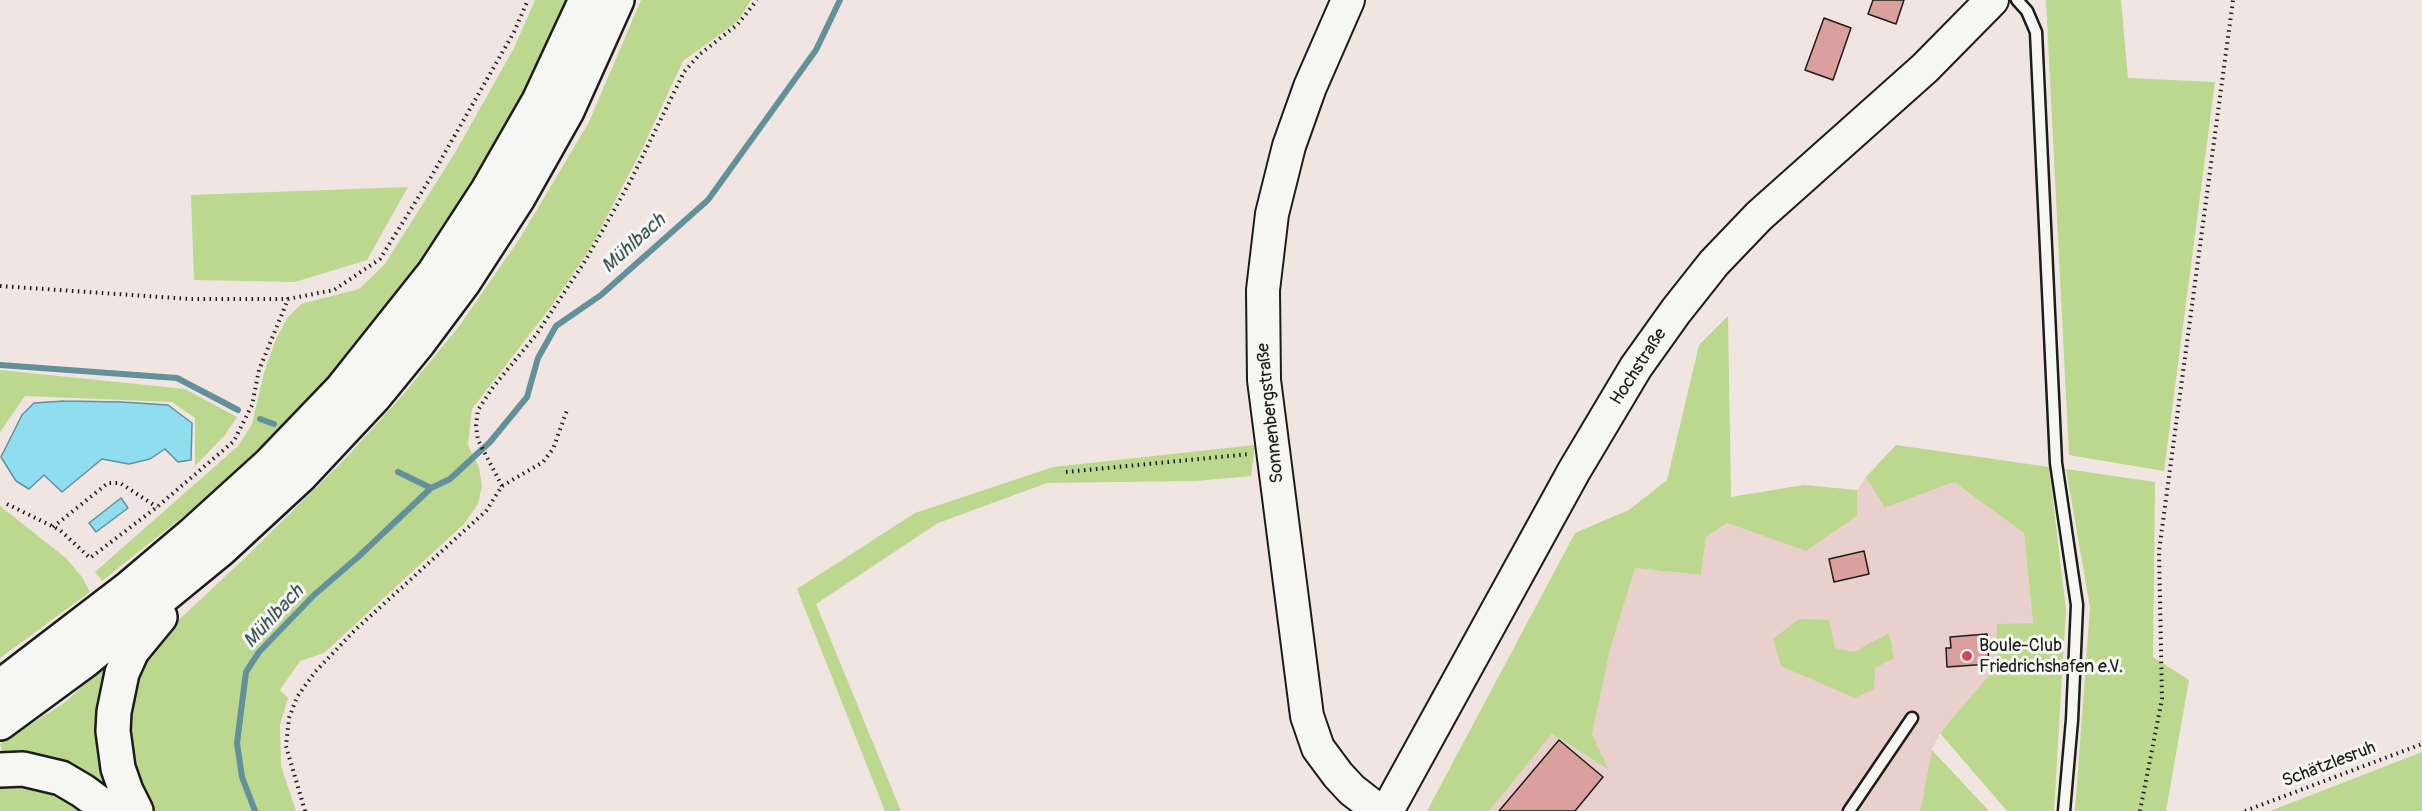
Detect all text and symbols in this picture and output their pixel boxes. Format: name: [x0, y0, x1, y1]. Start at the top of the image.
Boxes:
water label: Mühlbach: [597, 209, 671, 279]
street label: Hochstraße: [1606, 324, 1672, 410]
street label: Sonnenbergstraße: [1253, 342, 1289, 484]
water label: Mühlbach: [239, 580, 309, 654]
place label: Boule-Club Friedrichshafen e.V.: [1979, 635, 2123, 678]
marker: Boule-Club Friedrichshafen e.V.: [1960, 649, 1974, 663]
street label: Schätzlesruh: [2279, 737, 2379, 793]

